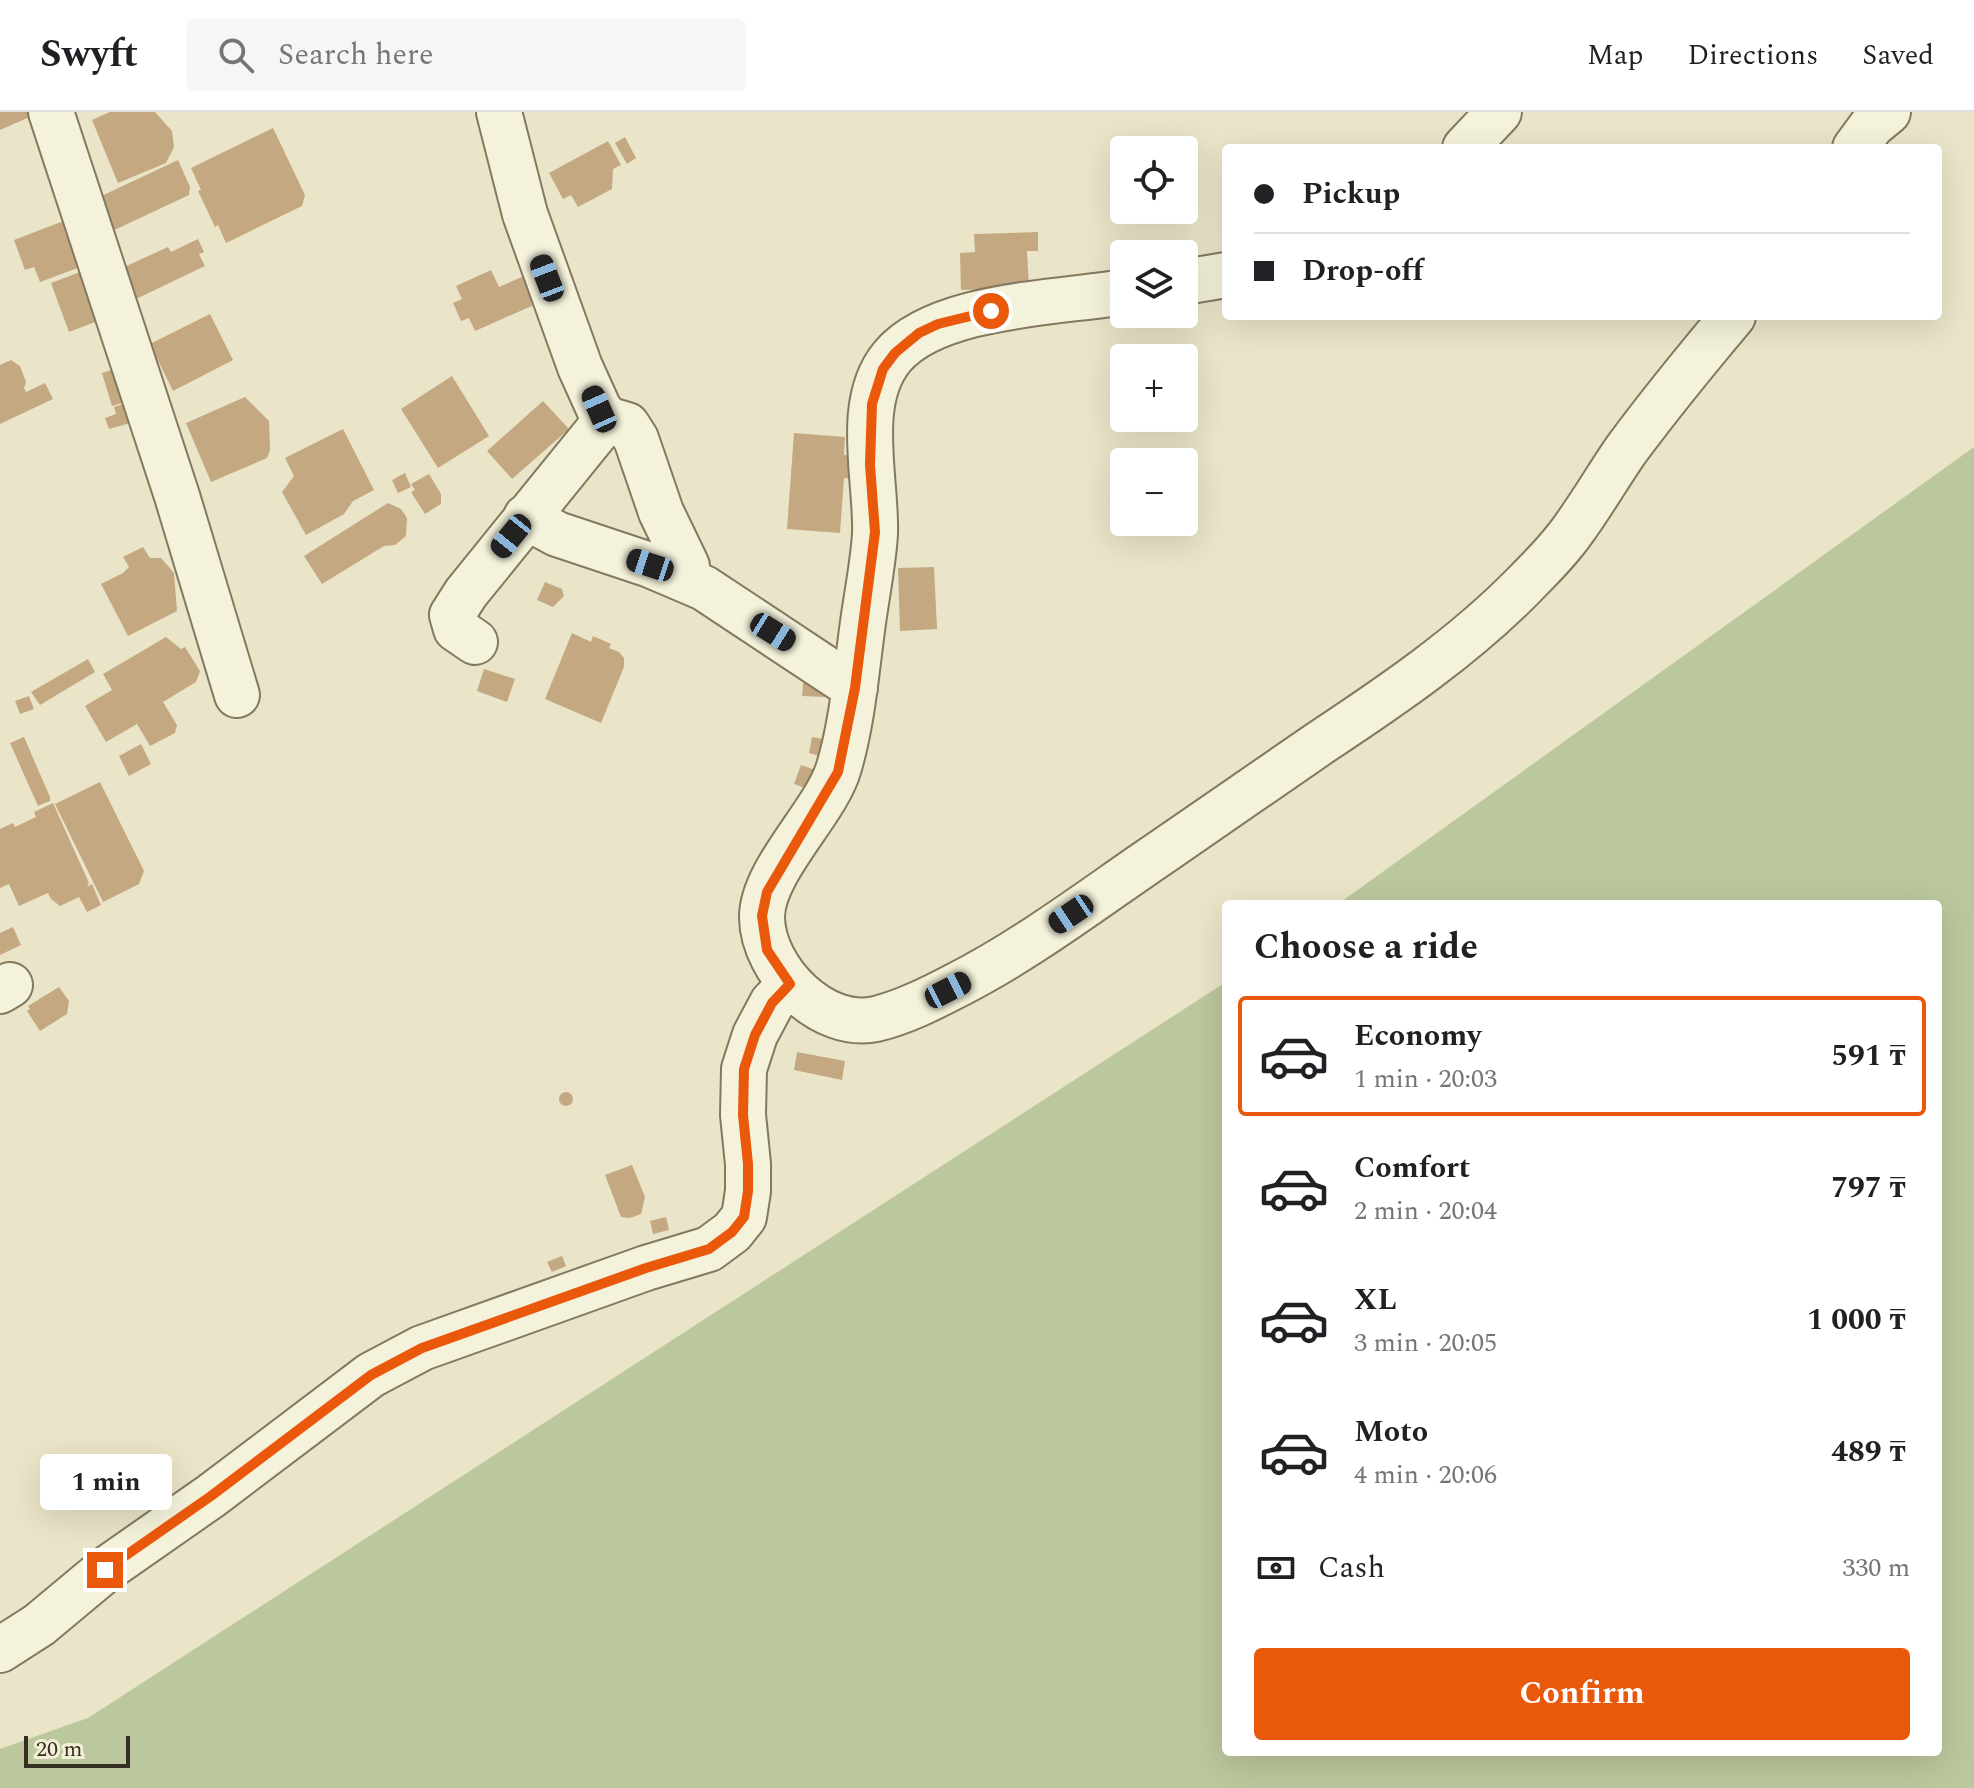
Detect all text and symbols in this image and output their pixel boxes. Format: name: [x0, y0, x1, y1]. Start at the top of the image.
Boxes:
search box: [186, 19, 746, 91]
text: Swyft: [40, 26, 138, 84]
text: Search here: [278, 32, 433, 78]
icon: search: [214, 33, 258, 77]
text: Map: [1587, 34, 1644, 77]
text: Directions: [1688, 34, 1818, 77]
text: Saved: [1862, 34, 1934, 77]
map controls: [1110, 136, 1198, 536]
button: locate: [1110, 136, 1198, 224]
text: Pickup: [1302, 171, 1400, 217]
button: layers: [1110, 240, 1198, 328]
text: Drop-off: [1302, 248, 1423, 294]
car: [527, 251, 567, 305]
route start: [973, 293, 1009, 329]
button: +: [1110, 344, 1198, 432]
car: [578, 382, 620, 436]
button: −: [1110, 448, 1198, 536]
car: [487, 510, 535, 562]
car: [623, 546, 677, 584]
car: [746, 609, 800, 655]
car: [1044, 891, 1098, 937]
text: Choose a ride: [1254, 920, 1478, 975]
car: [921, 968, 975, 1012]
text: Economy: [1354, 1013, 1481, 1059]
icon: car: [1258, 1020, 1330, 1092]
text: 591 ₸: [1831, 1033, 1906, 1079]
text: 1 min · 20:03: [1354, 1059, 1497, 1099]
text: Comfort: [1354, 1145, 1470, 1191]
icon: car: [1258, 1152, 1330, 1224]
text: 797 ₸: [1831, 1165, 1906, 1211]
text: 2 min · 20:04: [1354, 1191, 1497, 1231]
text: XL: [1354, 1277, 1397, 1323]
icon: car: [1258, 1284, 1330, 1356]
text: 1 000 ₸: [1807, 1297, 1906, 1343]
text: 3 min · 20:05: [1354, 1323, 1497, 1363]
text: Moto: [1354, 1409, 1428, 1455]
icon: car: [1258, 1416, 1330, 1488]
text: 489 ₸: [1831, 1429, 1906, 1475]
callout: 1 min: [39, 1454, 171, 1510]
text: 4 min · 20:06: [1354, 1455, 1497, 1495]
text: 1 min: [71, 1462, 141, 1502]
text: Cash: [1318, 1545, 1385, 1591]
icon: cash: [1254, 1546, 1298, 1590]
text: 330 m: [1842, 1548, 1910, 1588]
route end: [87, 1552, 123, 1588]
button: Confirm: [1254, 1648, 1910, 1740]
scale bar: [24, 1732, 130, 1768]
text: 20 m: [36, 1733, 82, 1766]

